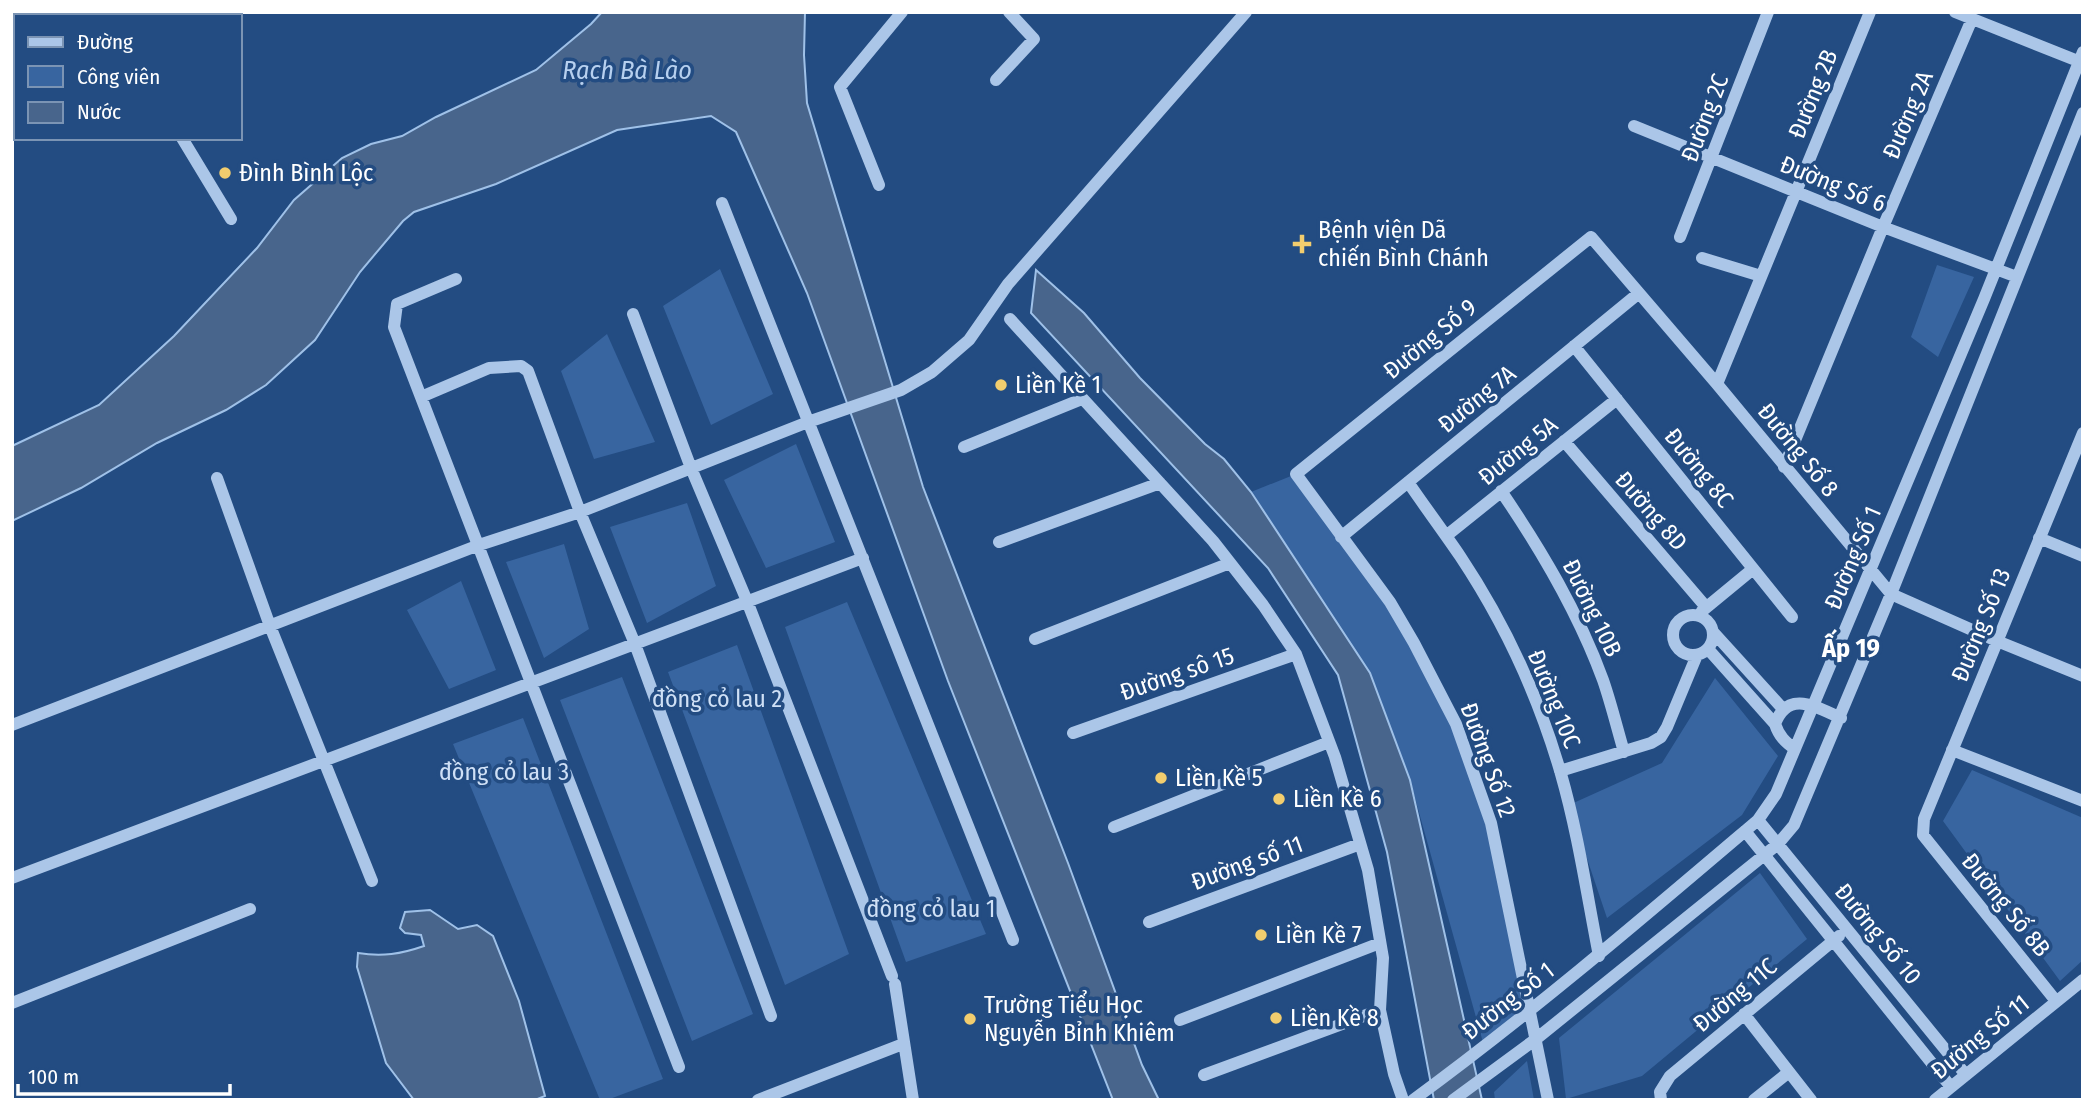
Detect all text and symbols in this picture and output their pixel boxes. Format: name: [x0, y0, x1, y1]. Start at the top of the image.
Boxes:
legend: [14, 14, 242, 140]
text: Đường: [77, 29, 133, 55]
street label: Đường 2B: [1783, 46, 1843, 142]
water label: Rạch Bà Lào: [562, 55, 692, 86]
text: Công viên: [77, 64, 160, 90]
street label: Đường 2A: [1877, 66, 1939, 163]
street label: Đường 2C: [1675, 70, 1735, 166]
text: Nước: [77, 99, 121, 125]
street label: Đường Số 6: [1776, 150, 1890, 218]
place label: Đình Bình Lộc: [239, 159, 373, 187]
marker: Đình Bình Lộc: [217, 165, 233, 181]
place label: Bệnh viện Dã chiến Bình Chánh: [1318, 216, 1489, 272]
marker: Bệnh viện Dã chiến Bình Chánh: [1292, 234, 1312, 254]
street label: Đường Số 9: [1378, 293, 1482, 385]
street label: Đường 7A: [1433, 359, 1522, 439]
place label: Liền Kề 1: [1015, 371, 1101, 399]
marker: Liền Kề 1: [993, 377, 1009, 393]
street label: Đường Số 8: [1752, 398, 1844, 502]
street label: Đường 5A: [1473, 411, 1563, 491]
street label: Đường 8C: [1659, 423, 1739, 513]
street label: Đường 8D: [1609, 466, 1693, 556]
street label: Đường Số 1: [1819, 502, 1887, 614]
street label: Đường 10B: [1556, 555, 1628, 661]
street label: Đường Số 13: [1946, 564, 2016, 686]
district label: Ấp 19: [1821, 629, 1880, 664]
street label: Đường sô 15: [1116, 641, 1238, 707]
street label: Đường 10C: [1522, 646, 1586, 752]
park label: đồng cỏ lau 2: [652, 685, 782, 713]
street label: Đường Số 12: [1454, 699, 1522, 821]
park label: đồng cỏ lau 3: [439, 758, 569, 786]
place label: Liền Kề 5: [1175, 764, 1263, 792]
marker: Liền Kề 5: [1153, 770, 1169, 786]
place label: Liền Kề 6: [1293, 785, 1382, 813]
marker: Liền Kề 6: [1271, 791, 1287, 807]
street label: Đường số 11: [1187, 830, 1307, 896]
street label: Đường Số 8B: [1956, 848, 2056, 962]
street label: Đường Số 10: [1829, 878, 1927, 990]
park label: đồng cỏ lau 1: [867, 895, 995, 923]
place label: Liền Kề 7: [1275, 921, 1362, 949]
marker: Liền Kề 7: [1253, 927, 1269, 943]
street label: Đường 11C: [1688, 952, 1782, 1038]
street label: Đường Số 1: [1456, 956, 1560, 1046]
place label: Trường Tiểu Học Nguyễn Bỉnh Khiêm: [984, 989, 1175, 1047]
street label: Đường Số 11: [1925, 989, 2035, 1085]
place label: Liền Kề 8: [1290, 1004, 1379, 1032]
marker: Liền Kề 8: [1268, 1010, 1284, 1026]
marker: Trường Tiểu Học Nguyễn Bỉnh Khiêm: [962, 1011, 978, 1027]
scale bar: [18, 1052, 229, 1096]
text: 100 m: [28, 1064, 79, 1090]

